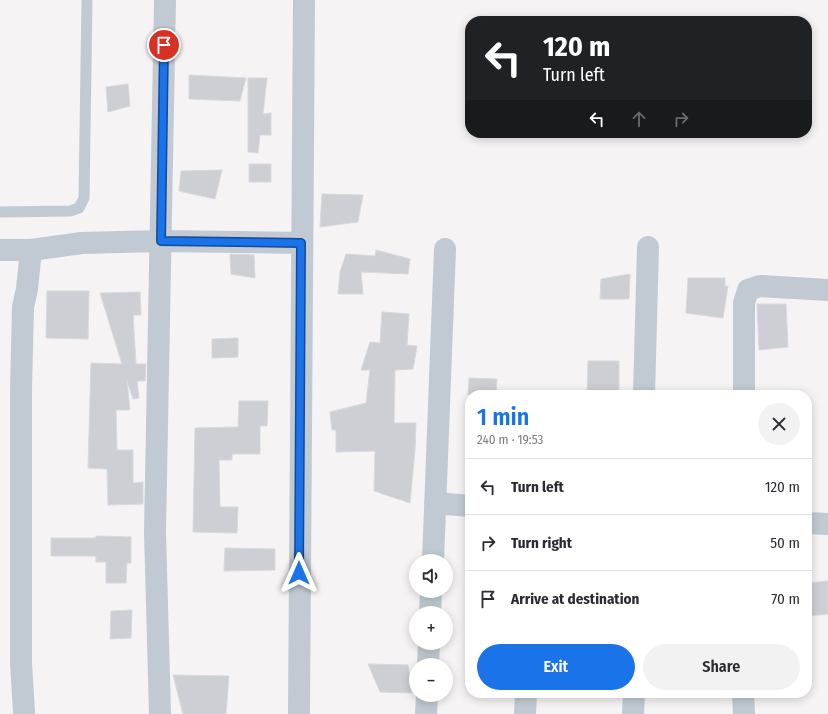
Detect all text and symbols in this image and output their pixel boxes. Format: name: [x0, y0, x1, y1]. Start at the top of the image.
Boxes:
pin: [147, 28, 181, 62]
text: 120 m: [543, 30, 610, 63]
icon: left: [477, 32, 529, 84]
icon: arrive: [153, 34, 175, 56]
text: Turn left: [543, 64, 605, 86]
icon: left: [586, 108, 608, 130]
icon: ahead: [628, 108, 650, 130]
icon: right: [670, 108, 692, 130]
text: 1 min: [477, 403, 529, 431]
button: close: [758, 403, 800, 445]
text: 240 m · 19:53: [477, 432, 543, 447]
icon: left: [477, 476, 499, 498]
text: Turn left: [511, 478, 564, 496]
text: 120 m: [765, 478, 800, 496]
icon: right: [477, 532, 499, 554]
text: Turn right: [511, 534, 572, 552]
text: 50 m: [770, 534, 800, 552]
position arrow: [278, 552, 320, 594]
map controls: [409, 554, 453, 702]
button: sound: [409, 554, 453, 598]
icon: arrive: [477, 588, 499, 610]
text: Arrive at destination: [511, 590, 639, 608]
text: 70 m: [771, 590, 800, 608]
button: +: [409, 606, 453, 650]
button: Exit: [477, 644, 635, 690]
button: Share: [643, 644, 800, 690]
button: −: [409, 658, 453, 702]

